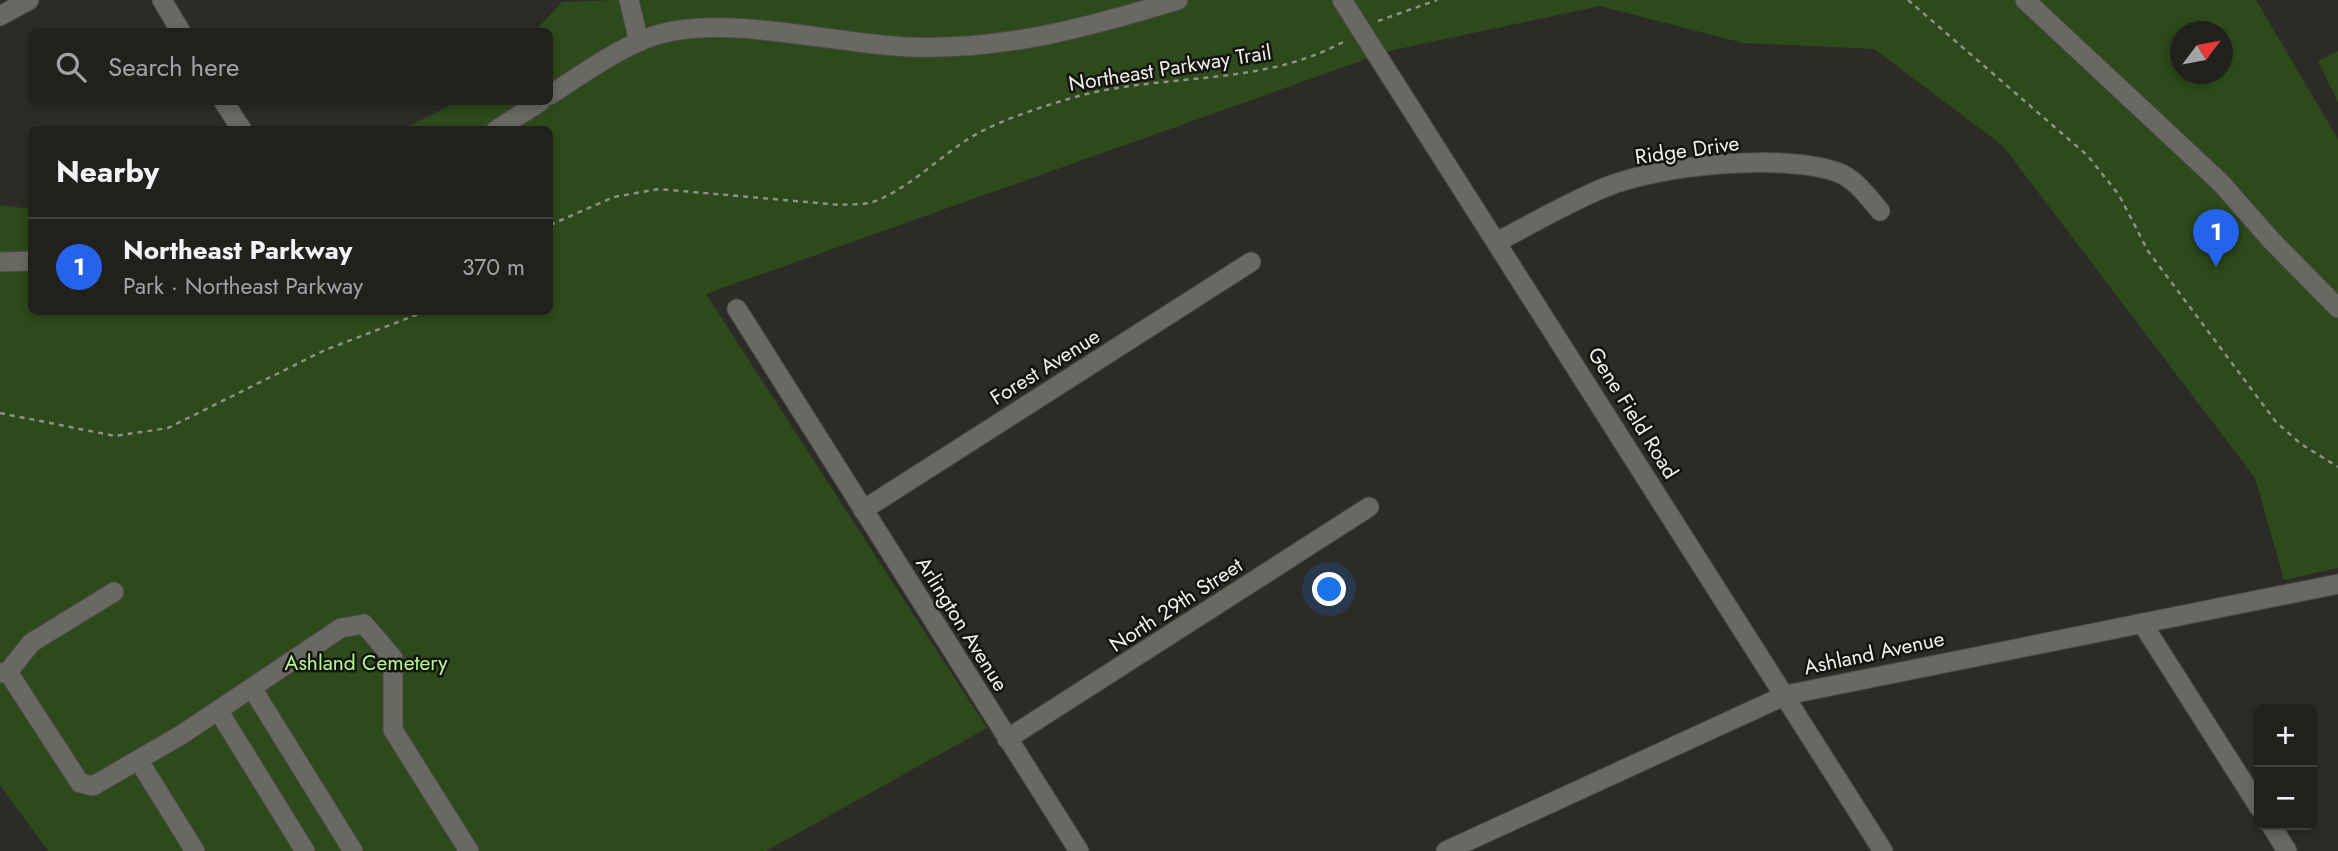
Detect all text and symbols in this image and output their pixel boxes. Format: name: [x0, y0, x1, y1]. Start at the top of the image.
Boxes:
north arrow: [2170, 21, 2233, 84]
search box: [28, 28, 553, 105]
street label: Northeast Parkway Trail: [1066, 37, 1274, 99]
icon: search: [52, 48, 90, 86]
text: Search here: [108, 48, 240, 86]
street label: Ridge Drive: [1633, 128, 1741, 172]
text: Nearby: [56, 150, 159, 193]
pin: 1: [2193, 209, 2239, 267]
text: Northeast Parkway: [123, 231, 352, 269]
text: 1: [73, 250, 85, 284]
text: 370 m: [462, 250, 525, 284]
text: Park · Northeast Parkway: [123, 269, 363, 303]
street label: Forest Avenue: [984, 321, 1106, 413]
street label: Gene Field Road: [1580, 341, 1686, 485]
street label: Arlington Avenue: [909, 551, 1016, 697]
street label: North 29th Street: [1103, 551, 1249, 659]
your location: [1312, 572, 1346, 606]
street label: Ashland Avenue: [1801, 623, 1947, 683]
park label: Ashland Cemetery: [285, 648, 448, 678]
map controls: [2254, 704, 2317, 830]
button: +: [2254, 704, 2317, 767]
button: −: [2254, 767, 2317, 830]

